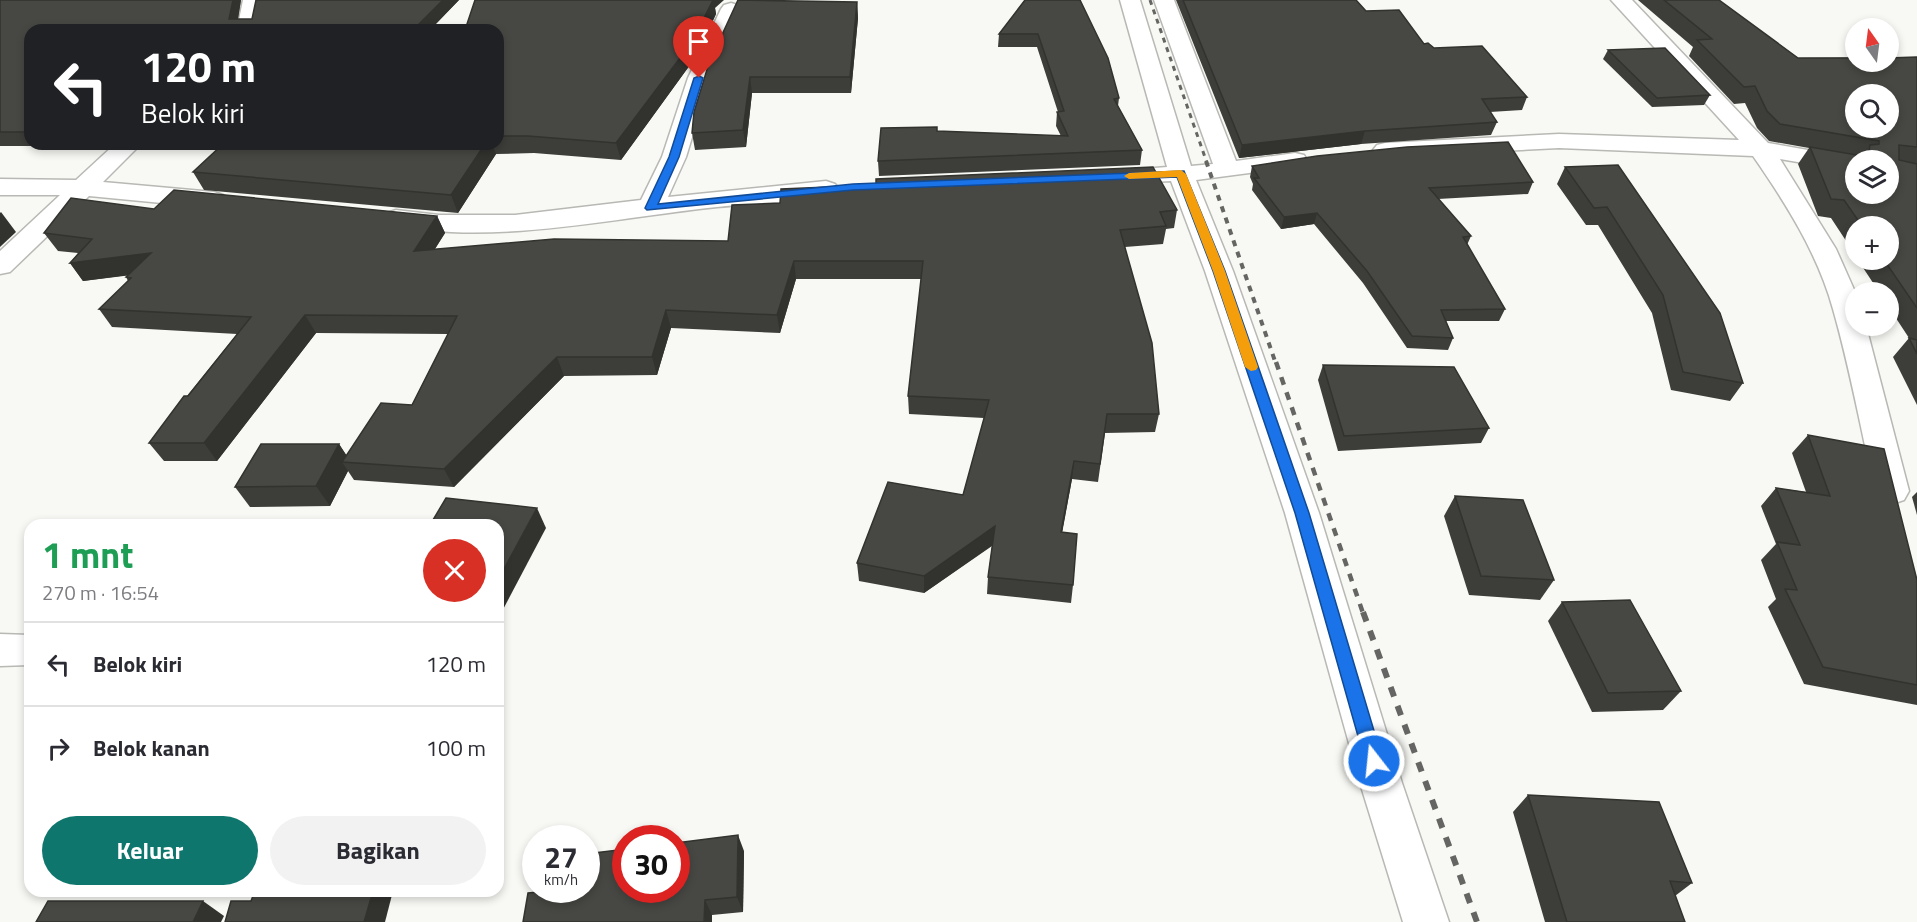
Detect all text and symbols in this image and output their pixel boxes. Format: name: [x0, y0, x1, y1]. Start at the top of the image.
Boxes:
pin: [673, 16, 724, 78]
north arrow: [1845, 18, 1899, 72]
map controls: [1845, 18, 1899, 336]
icon: arrive: [682, 25, 715, 58]
text: 120 m: [141, 34, 256, 98]
icon: left: [42, 48, 120, 126]
button: search: [1845, 84, 1899, 138]
text: Belok kiri: [141, 92, 245, 133]
button: layers: [1845, 150, 1899, 204]
button: +: [1845, 216, 1899, 270]
button: −: [1845, 282, 1899, 336]
text: 1 mnt: [42, 527, 133, 582]
button: close: [423, 539, 486, 602]
text: 270 m · 16:54: [42, 577, 159, 608]
text: Belok kiri: [93, 647, 182, 681]
text: 120 m: [426, 647, 486, 681]
icon: left: [42, 648, 75, 681]
position arrow: [1342, 729, 1406, 793]
text: Belok kanan: [93, 731, 210, 765]
text: 100 m: [426, 731, 486, 765]
icon: right: [42, 732, 75, 765]
button: Keluar: [42, 816, 258, 885]
button: Bagikan: [270, 816, 486, 885]
speed limit sign: 30: [612, 825, 690, 903]
text: 27: [544, 834, 578, 880]
text: km/h: [544, 868, 578, 891]

